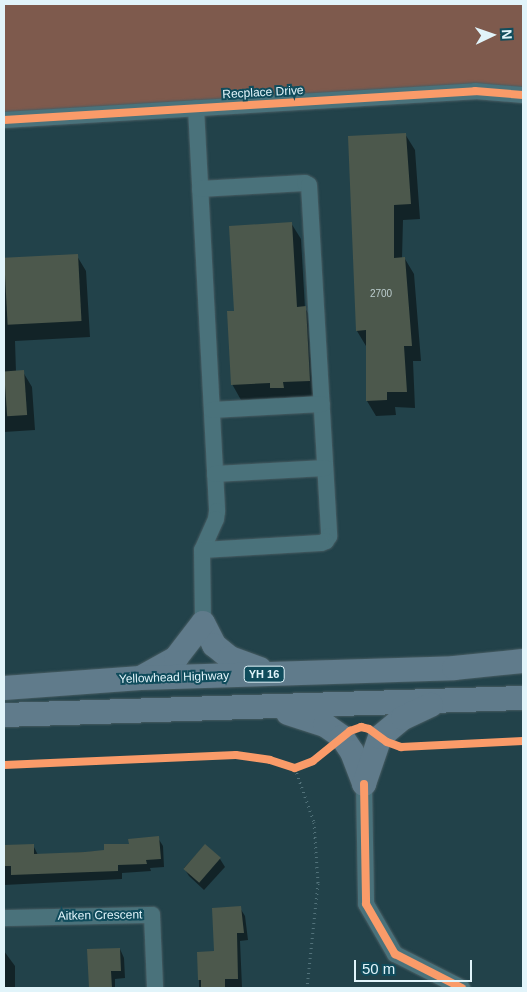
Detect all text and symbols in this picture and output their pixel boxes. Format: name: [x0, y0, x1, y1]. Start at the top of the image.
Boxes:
north arrow: [467, 10, 517, 60]
text: N: [499, 29, 515, 40]
street label: Recplace Drive: [222, 84, 304, 102]
house number: 2700: [370, 288, 392, 300]
road number: YH 16: [243, 666, 285, 682]
street label: Yellowhead Highway: [119, 669, 229, 687]
street label: Aitken Crescent: [58, 908, 142, 924]
scale bar: [357, 950, 474, 982]
text: 50 m: [362, 960, 395, 977]

